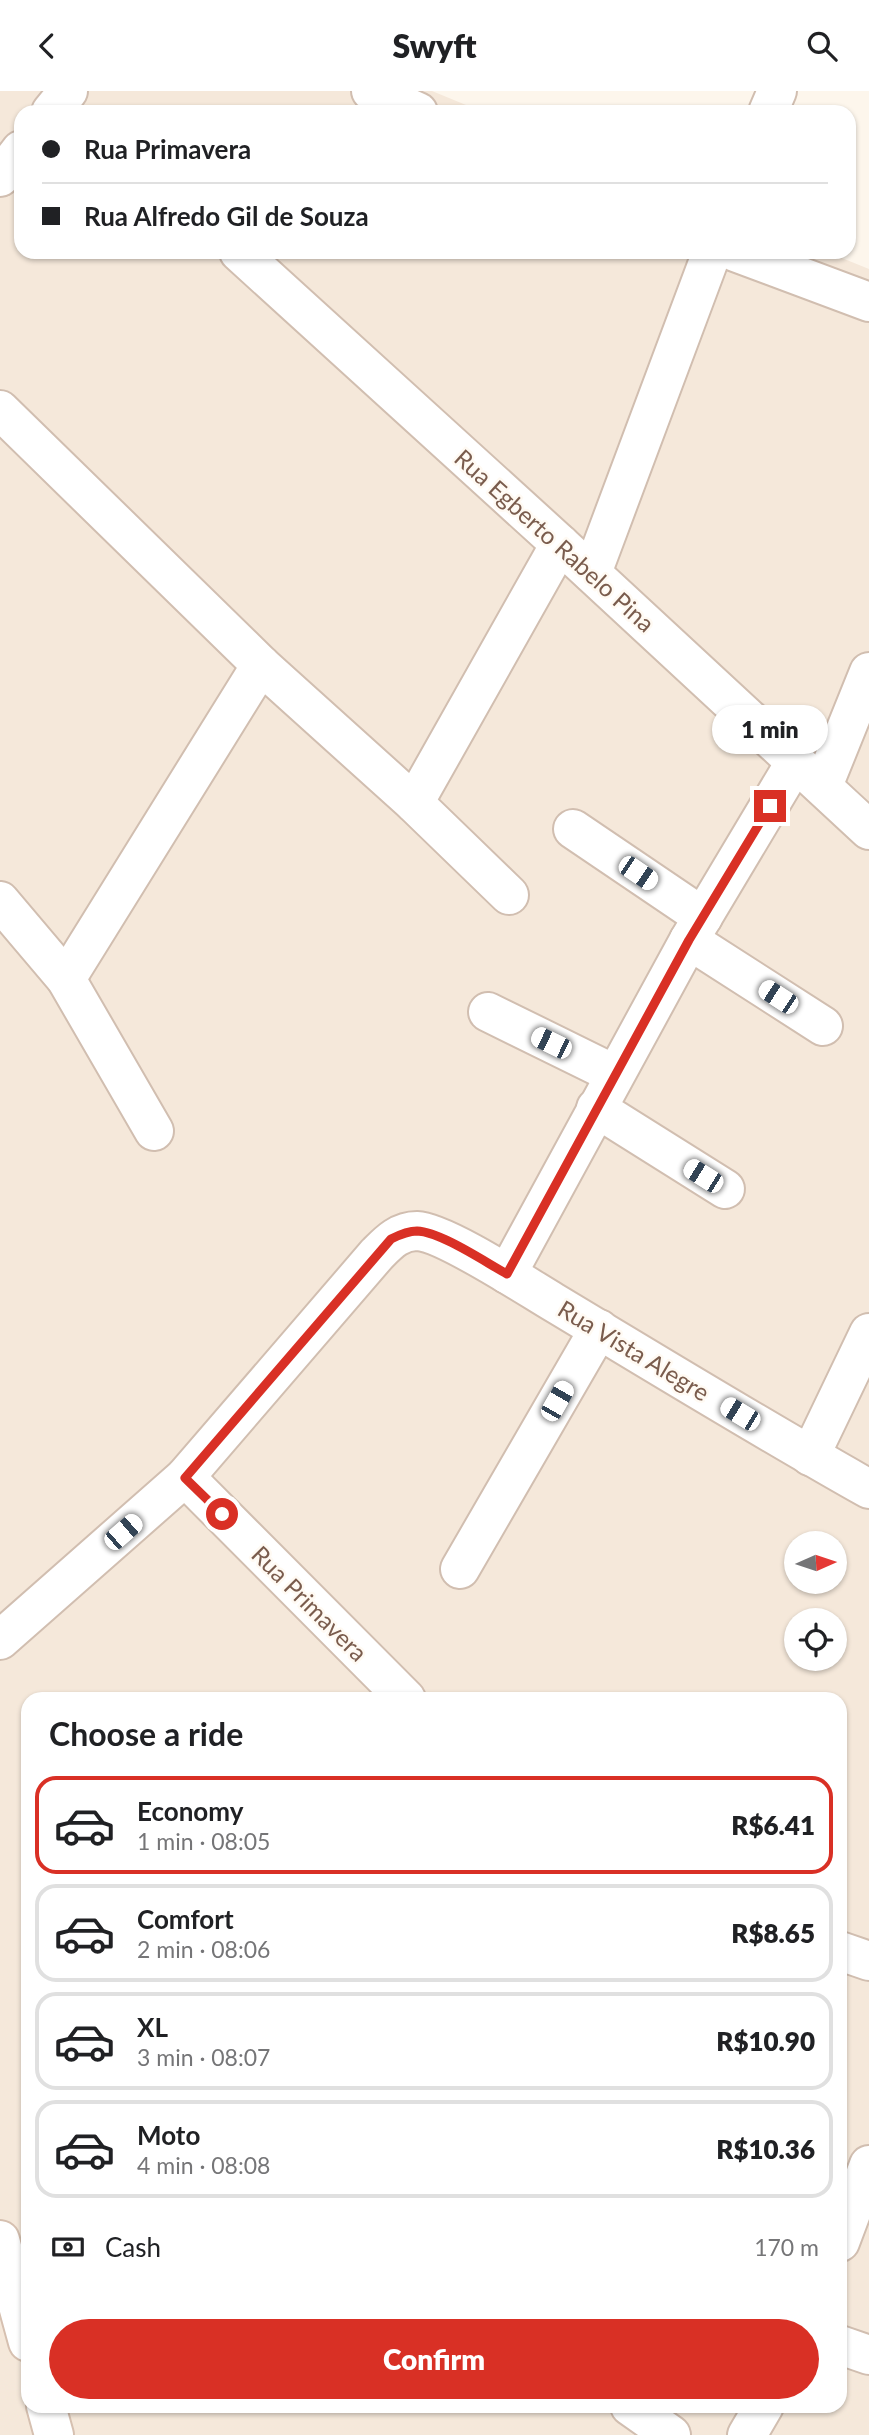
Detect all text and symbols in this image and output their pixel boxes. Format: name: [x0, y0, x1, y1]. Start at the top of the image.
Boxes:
text: Swyft: [393, 26, 476, 65]
icon: back: [28, 27, 66, 65]
icon: search: [803, 27, 841, 65]
text: Rua Primavera: [84, 133, 251, 165]
text: Rua Alfredo Gil de Souza: [84, 200, 369, 232]
street label: Rua Egberto Rabelo Pina: [449, 443, 661, 637]
callout: 1 min: [712, 705, 828, 753]
text: 1 min: [741, 715, 799, 743]
route end: [754, 790, 786, 822]
car: [615, 853, 662, 893]
car: [755, 977, 802, 1017]
car: [528, 1024, 575, 1062]
car: [680, 1156, 727, 1196]
street label: Rua Vista Alegre: [553, 1293, 715, 1407]
car: [538, 1378, 577, 1424]
car: [717, 1394, 764, 1434]
route start: [206, 1498, 238, 1530]
car: [101, 1510, 146, 1554]
north arrow: [784, 1531, 847, 1594]
map controls: [784, 1531, 847, 1671]
street label: Rua Primavera: [246, 1539, 374, 1667]
button: locate: [784, 1608, 847, 1671]
text: Choose a ride: [49, 1714, 243, 1753]
icon: car: [53, 1794, 116, 1857]
text: Economy: [137, 1795, 243, 1827]
text: R$6.41: [731, 1809, 815, 1841]
text: 1 min · 08:05: [137, 1827, 270, 1855]
icon: car: [53, 1902, 116, 1965]
text: Comfort: [137, 1903, 234, 1935]
text: R$8.65: [731, 1917, 815, 1949]
text: 2 min · 08:06: [137, 1935, 270, 1963]
icon: car: [53, 2010, 116, 2073]
text: XL: [137, 2011, 168, 2043]
text: R$10.90: [716, 2025, 815, 2057]
text: 3 min · 08:07: [137, 2043, 270, 2071]
icon: car: [53, 2118, 116, 2181]
text: Moto: [137, 2119, 200, 2151]
text: R$10.36: [716, 2133, 815, 2165]
text: 4 min · 08:08: [137, 2151, 270, 2179]
icon: cash: [49, 2228, 87, 2266]
text: Cash: [105, 2231, 161, 2263]
text: 170 m: [754, 2233, 819, 2261]
button: Confirm: [49, 2319, 819, 2399]

